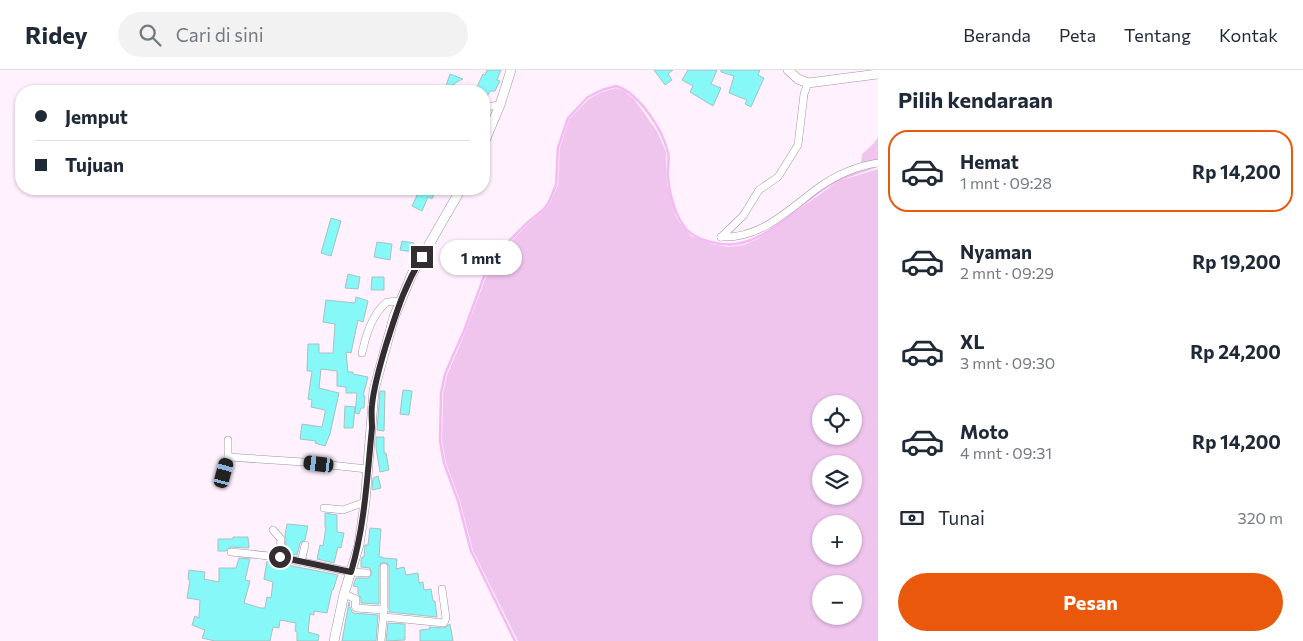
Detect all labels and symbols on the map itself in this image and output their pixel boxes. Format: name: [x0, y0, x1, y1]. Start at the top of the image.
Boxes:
callout: 1 mnt: [440, 240, 522, 274]
route end: [411, 246, 433, 268]
car: [303, 455, 334, 473]
car: [212, 457, 235, 489]
route start: [269, 546, 291, 568]

